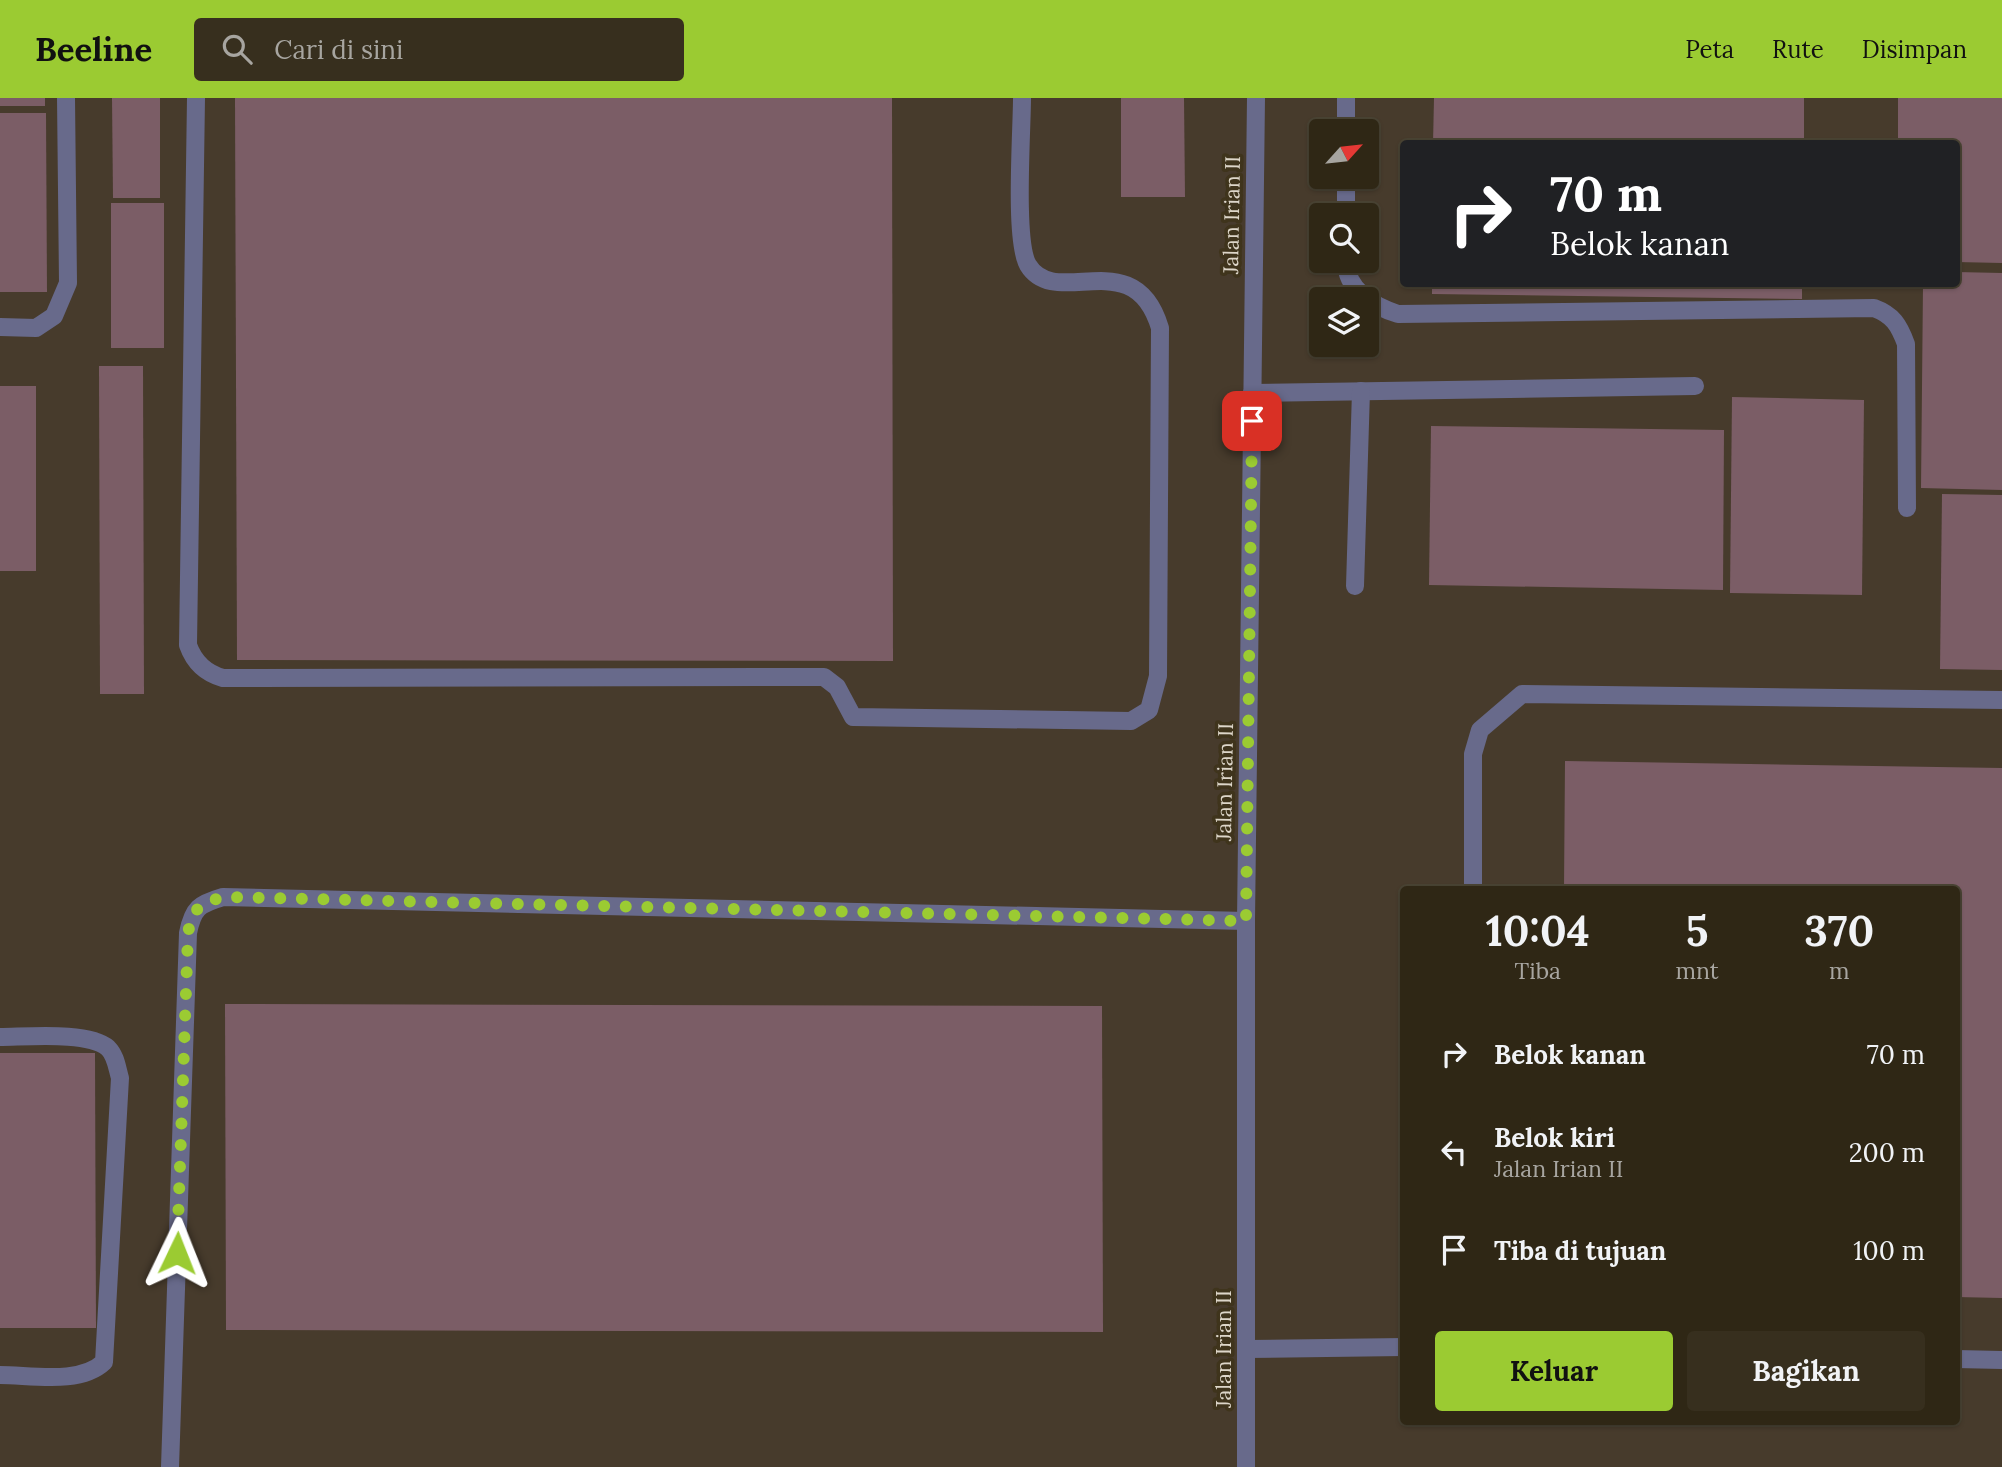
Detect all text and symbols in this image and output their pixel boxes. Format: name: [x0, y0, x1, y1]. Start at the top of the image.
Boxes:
search box: [194, 18, 684, 81]
text: Beeline: [35, 28, 152, 70]
icon: search: [218, 30, 256, 68]
text: Cari di sini: [274, 33, 403, 66]
text: Peta: [1685, 34, 1734, 65]
text: Rute: [1772, 34, 1824, 65]
text: Disimpan: [1862, 34, 1967, 65]
north arrow: [1309, 119, 1379, 189]
map controls: [1309, 119, 1379, 357]
street label: Jalan Irian II: [1217, 156, 1246, 275]
text: 70 m: [1550, 162, 1662, 224]
icon: right: [1435, 168, 1526, 259]
button: search: [1309, 203, 1379, 273]
text: Belok kanan: [1550, 223, 1729, 264]
button: layers: [1309, 287, 1379, 357]
pin: [1222, 391, 1282, 451]
icon: arrive: [1233, 402, 1271, 440]
street label: Jalan Irian II: [1210, 723, 1239, 842]
text: 10:04: [1486, 904, 1590, 958]
text: 5: [1686, 904, 1708, 958]
text: 370: [1804, 904, 1874, 958]
text: Tiba: [1514, 956, 1561, 985]
text: mnt: [1675, 956, 1719, 985]
text: m: [1829, 956, 1850, 985]
icon: right: [1435, 1035, 1473, 1073]
text: Belok kanan: [1494, 1038, 1646, 1071]
text: 70 m: [1867, 1038, 1925, 1071]
text: Belok kiri: [1494, 1121, 1615, 1154]
icon: left: [1435, 1133, 1473, 1171]
text: 200 m: [1849, 1136, 1925, 1169]
text: Jalan Irian II: [1494, 1154, 1623, 1183]
position arrow: [140, 1216, 214, 1290]
icon: arrive: [1435, 1231, 1473, 1269]
text: Tiba di tujuan: [1494, 1234, 1666, 1267]
text: 100 m: [1853, 1234, 1925, 1267]
street label: Jalan Irian II: [1210, 1290, 1237, 1409]
button: Keluar: [1435, 1331, 1673, 1411]
button: Bagikan: [1687, 1331, 1925, 1411]

